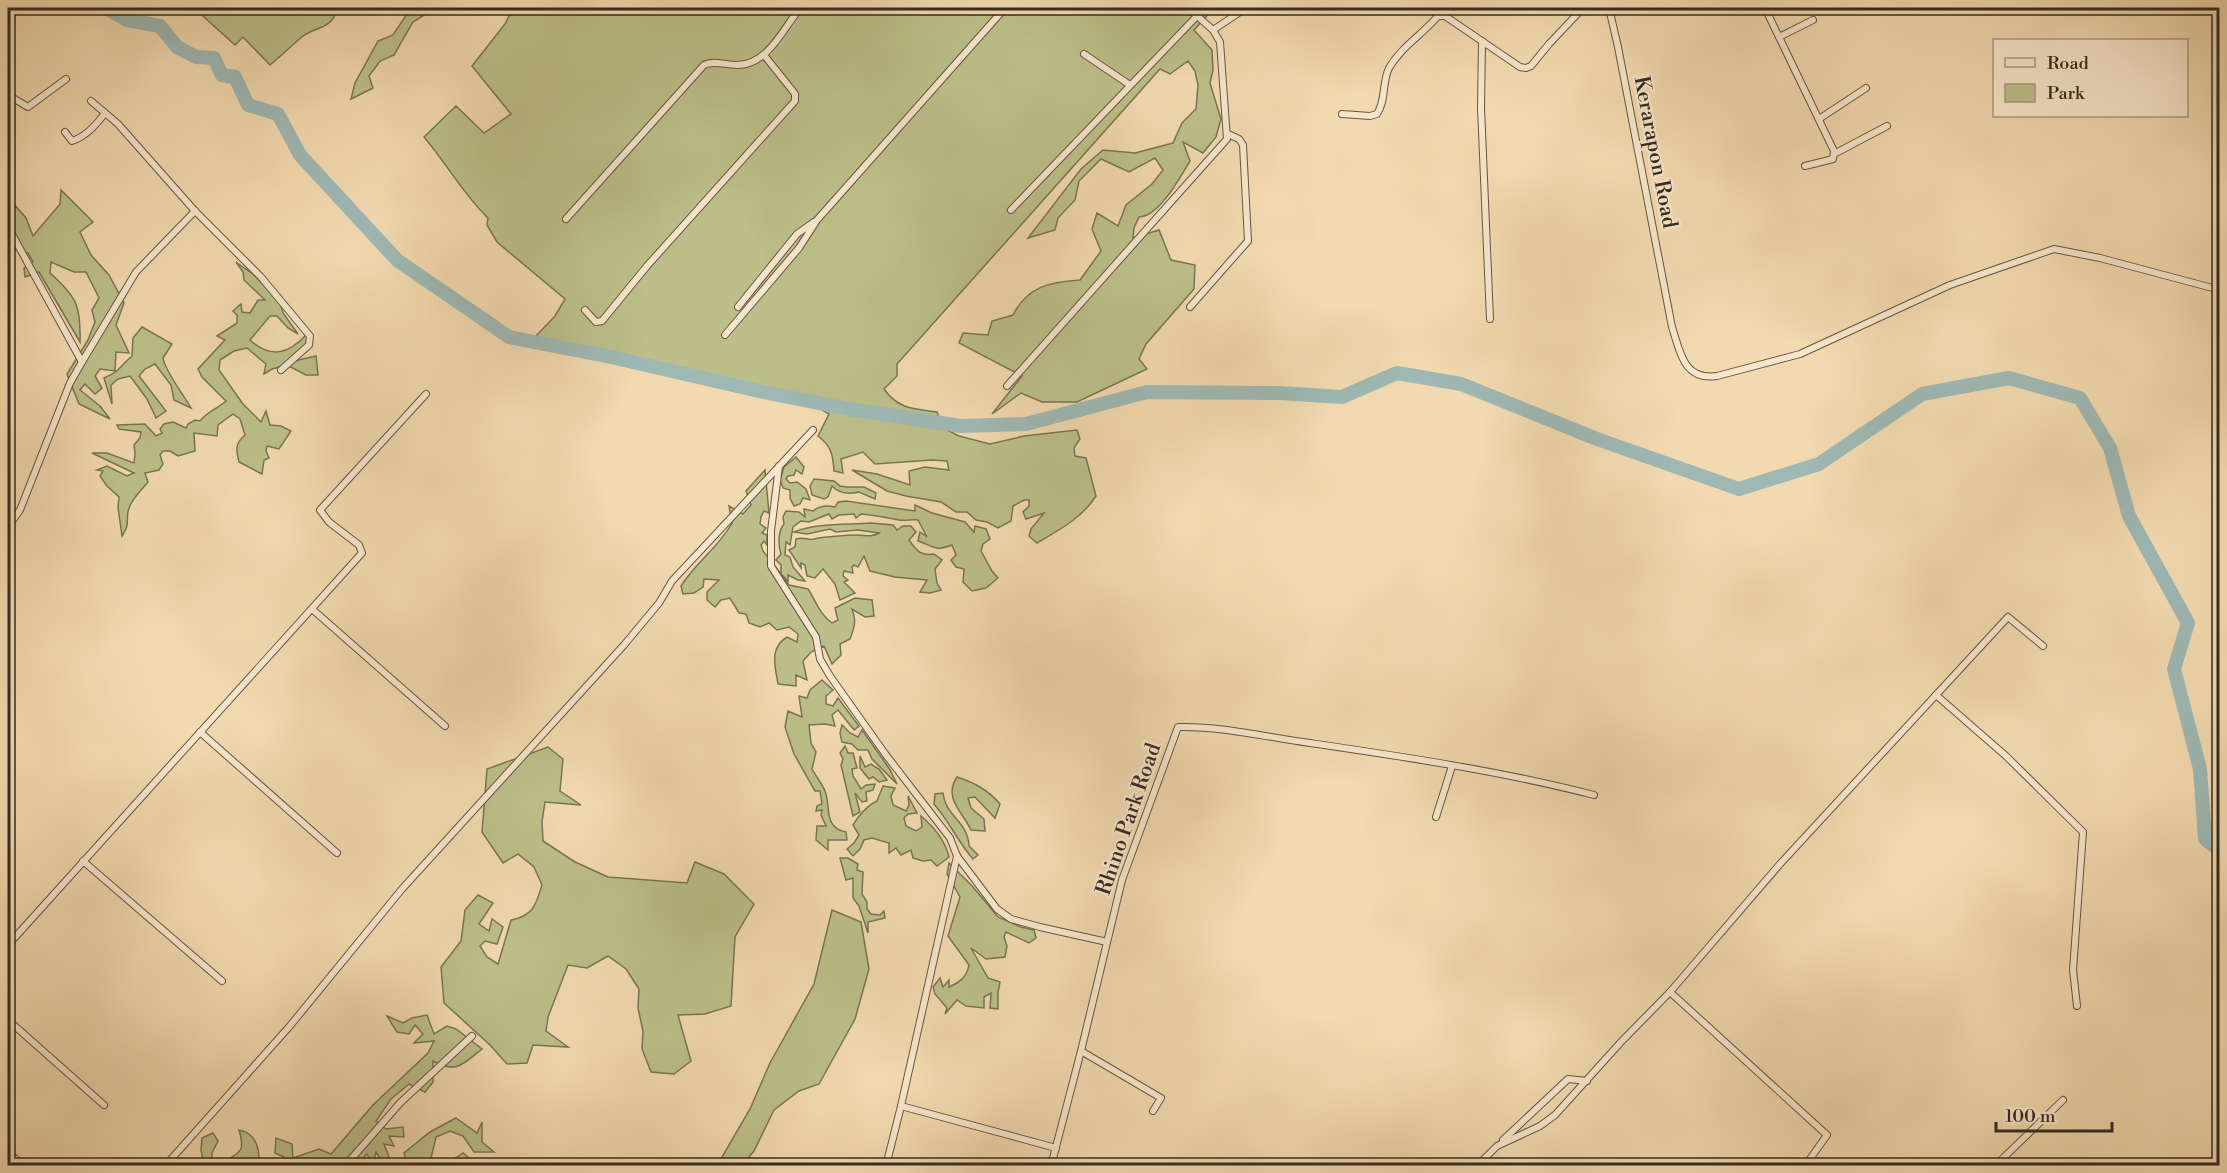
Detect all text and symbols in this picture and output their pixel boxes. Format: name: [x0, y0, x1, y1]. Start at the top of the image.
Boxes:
legend: [1993, 39, 2188, 117]
text: Road: [2047, 52, 2090, 75]
street label: Kerarapon Road: [1628, 74, 1683, 231]
text: Park: [2047, 82, 2086, 105]
street label: Rhino Park Road: [1091, 740, 1167, 899]
scale bar: [1996, 1095, 2112, 1133]
text: 100 m: [2005, 1105, 2056, 1128]

